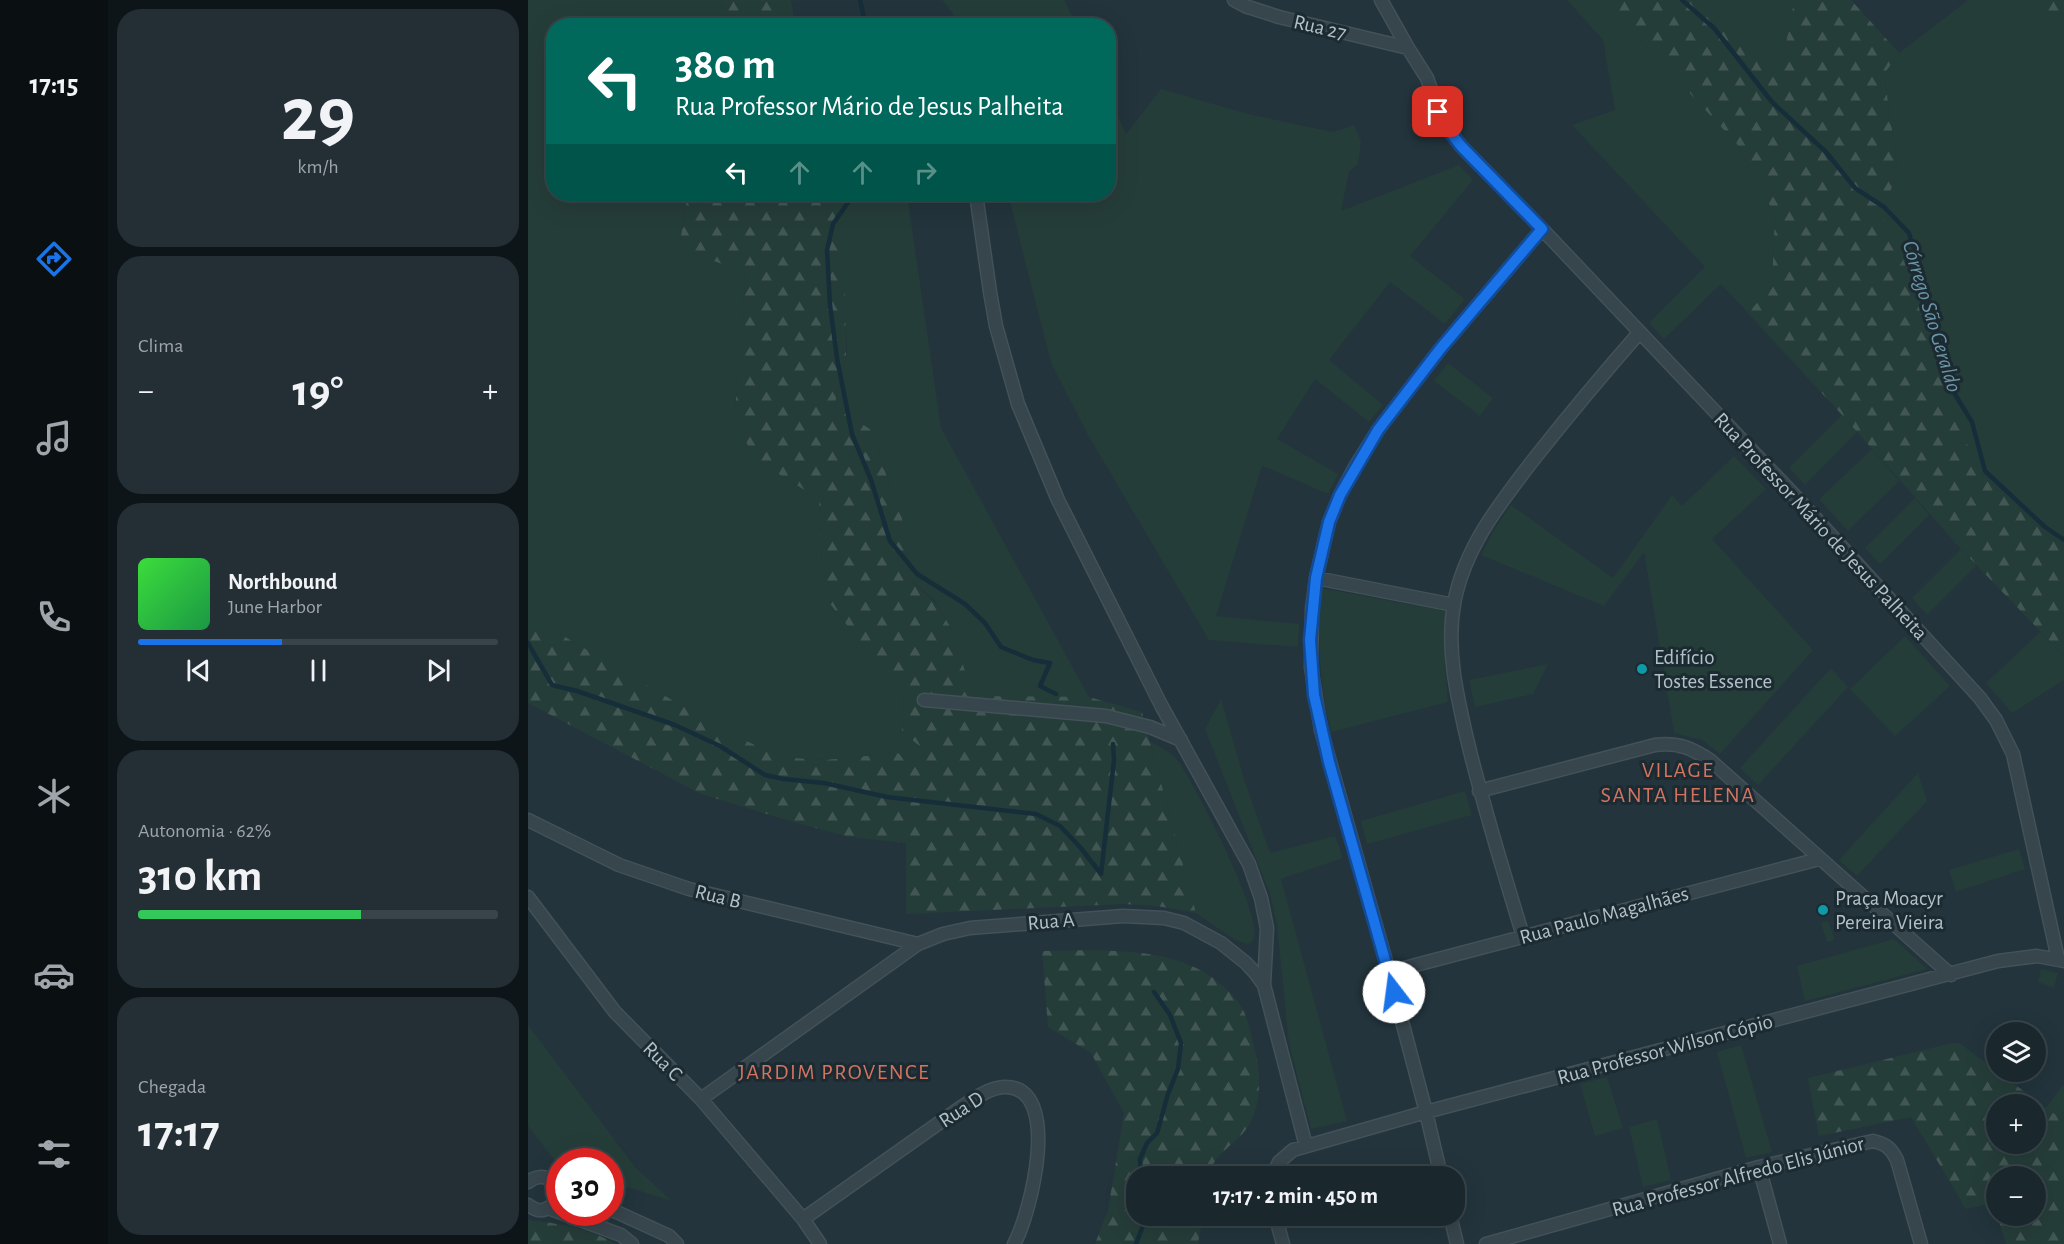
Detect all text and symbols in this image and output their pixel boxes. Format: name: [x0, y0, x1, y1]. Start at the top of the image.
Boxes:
street label: Rua 27: [1291, 11, 1349, 44]
icon: left: [576, 42, 654, 120]
text: 380 m: [675, 44, 776, 86]
text: 17:15: [30, 71, 78, 98]
text: 29: [281, 77, 355, 155]
pin: [1412, 86, 1463, 137]
text: Rua Professor Mário de Jesus Palheita: [675, 93, 1064, 120]
icon: arrive: [1421, 95, 1454, 128]
icon: left: [720, 156, 753, 189]
icon: ahead: [783, 156, 816, 189]
icon: ahead: [846, 156, 879, 189]
icon: right: [909, 156, 942, 189]
text: km/h: [297, 157, 339, 177]
icon: directions: [33, 238, 75, 280]
water label: Córrego São Geraldo: [1899, 238, 1966, 395]
text: Clima: [138, 336, 183, 356]
text: 19°: [292, 369, 344, 414]
text: −: [138, 375, 154, 408]
text: +: [482, 375, 498, 408]
street label: Rua Professor Mário de Jesus Palheita: [1710, 409, 1932, 644]
icon: music: [33, 417, 75, 459]
text: Northbound: [228, 571, 337, 593]
icon: phone: [33, 596, 75, 638]
text: June Harbor: [228, 597, 322, 617]
place label: Edifício Tostes Essence: [1654, 647, 1772, 692]
icon: previous: [182, 654, 215, 687]
icon: pause: [302, 654, 335, 687]
icon: next: [422, 654, 455, 687]
marker: Edifício Tostes Essence: [1635, 662, 1649, 676]
district label: VILAGE SANTA HELENA: [1601, 759, 1755, 806]
icon: climate: [33, 775, 75, 817]
text: Autonomia · 62%: [138, 821, 271, 841]
text: 310 km: [138, 854, 262, 899]
street label: Rua B: [693, 881, 743, 912]
street label: Rua Paulo Magalhães: [1517, 883, 1691, 948]
place label: Praça Moacyr Pereira Vieira: [1835, 888, 1944, 933]
marker: Praça Moacyr Pereira Vieira: [1816, 903, 1830, 917]
street label: Rua A: [1027, 909, 1075, 934]
icon: car: [33, 954, 75, 996]
position arrow: [1362, 960, 1426, 1024]
street label: Rua Professor Wilson Cópio: [1555, 1011, 1775, 1088]
map controls: [1986, 1022, 2046, 1226]
button: layers: [1986, 1022, 2046, 1082]
street label: Rua C: [639, 1038, 686, 1085]
district label: JARDIM PROVENCE: [738, 1061, 930, 1083]
text: Chegada: [138, 1077, 206, 1097]
street label: Rua D: [935, 1087, 987, 1131]
button: +: [1986, 1094, 2046, 1154]
text: 17:17: [138, 1110, 220, 1155]
icon: filters: [33, 1133, 75, 1175]
street label: Rua Professor Alfredo Elis Júnior: [1610, 1133, 1867, 1220]
speed limit sign: 30: [546, 1148, 624, 1226]
button: −: [1986, 1166, 2046, 1226]
text: 17:17 · 2 min · 450 m: [1213, 1185, 1378, 1207]

